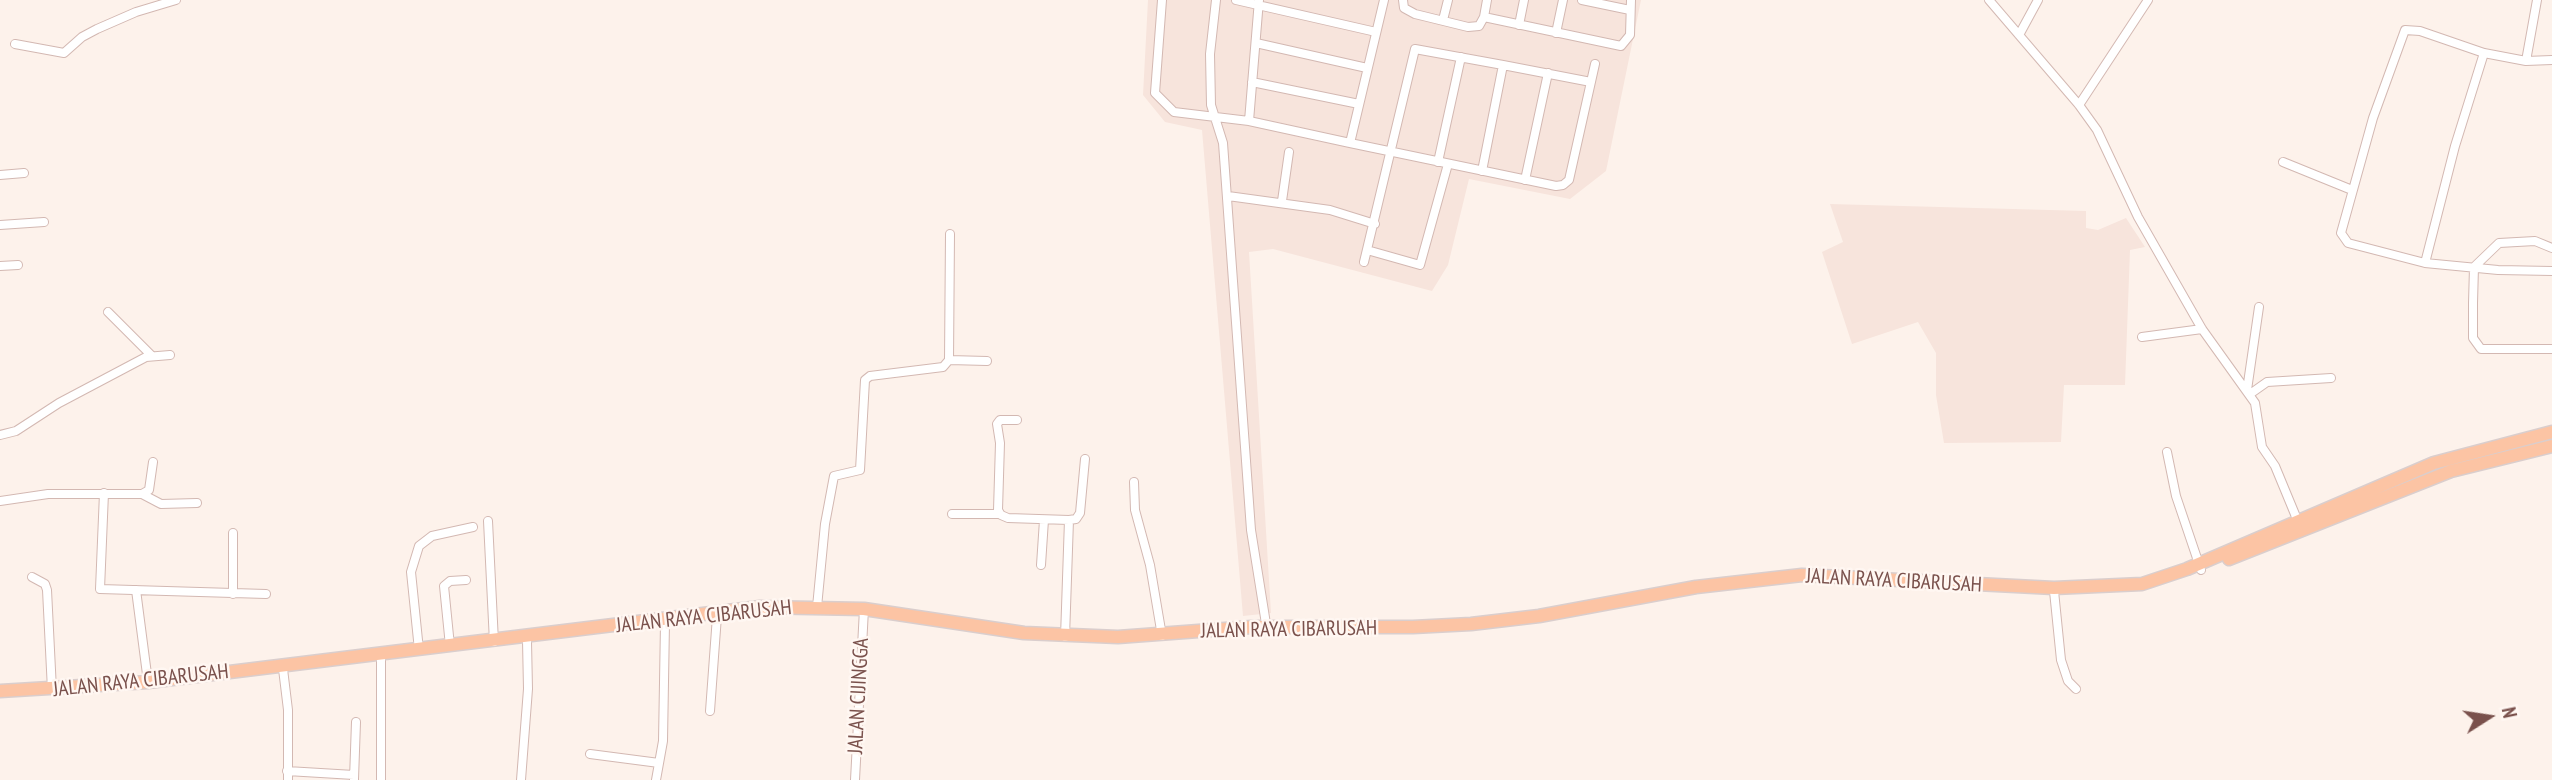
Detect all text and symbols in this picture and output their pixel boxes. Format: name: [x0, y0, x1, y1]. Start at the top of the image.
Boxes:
street label: JALAN RAYA CIBARUSAH: [1805, 564, 1983, 598]
street label: JALAN RAYA CIBARUSAH: [615, 595, 793, 639]
street label: JALAN RAYA CIBARUSAH: [1201, 616, 1377, 644]
street label: JALAN CIJINGGA: [843, 637, 875, 755]
street label: JALAN RAYA CIBARUSAH: [52, 659, 230, 703]
north arrow: [2454, 682, 2524, 752]
text: N: [2497, 705, 2522, 720]

